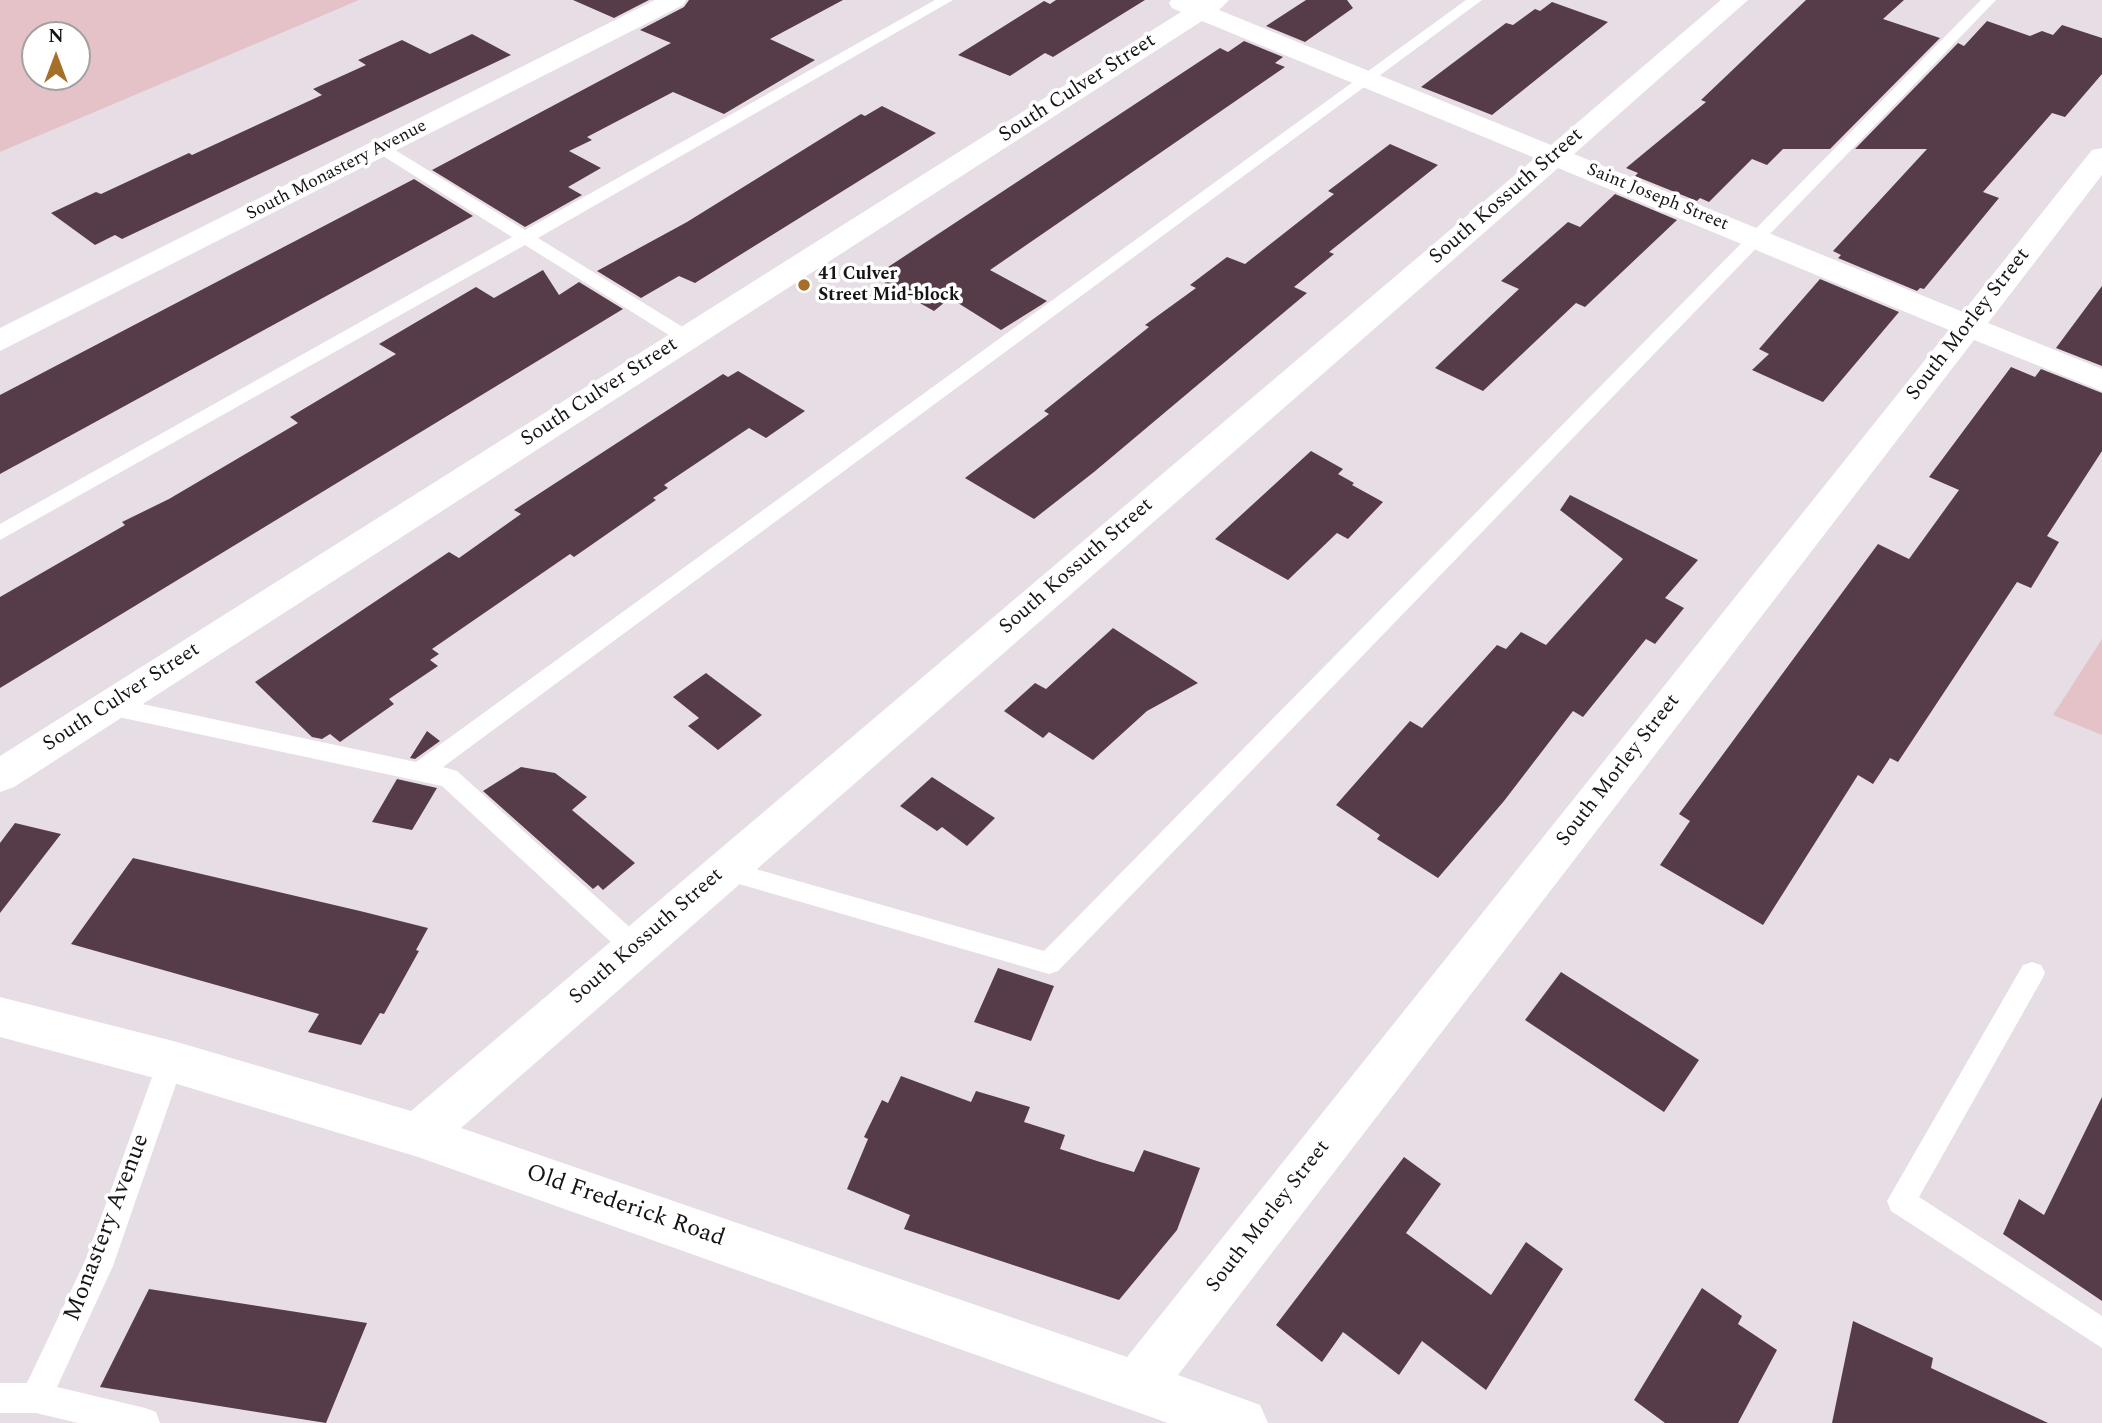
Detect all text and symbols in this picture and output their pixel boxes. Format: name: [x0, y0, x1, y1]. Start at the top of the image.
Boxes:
north arrow: [21, 21, 91, 91]
text: N: [48, 22, 64, 51]
street label: South Culver Street: [995, 29, 1161, 149]
street label: South Monastery Avenue: [243, 116, 431, 226]
street label: South Kossuth Street: [1425, 123, 1589, 271]
street label: Saint Joseph Street: [1583, 160, 1731, 236]
street label: South Morley Street: [1902, 244, 2036, 406]
place label: 41 Culver Street Mid-block: [818, 264, 959, 306]
marker: 41 Culver Street Mid-block: [796, 277, 812, 293]
street label: South Culver Street: [517, 333, 683, 453]
street label: South Kossuth Street: [995, 493, 1159, 641]
street label: South Culver Street: [39, 638, 205, 758]
street label: South Morley Street: [1552, 690, 1686, 852]
street label: South Kossuth Street: [565, 863, 729, 1011]
street label: Monastery Avenue: [59, 1130, 157, 1326]
street label: South Morley Street: [1202, 1136, 1336, 1298]
street label: Old Frederick Road: [522, 1160, 728, 1254]

